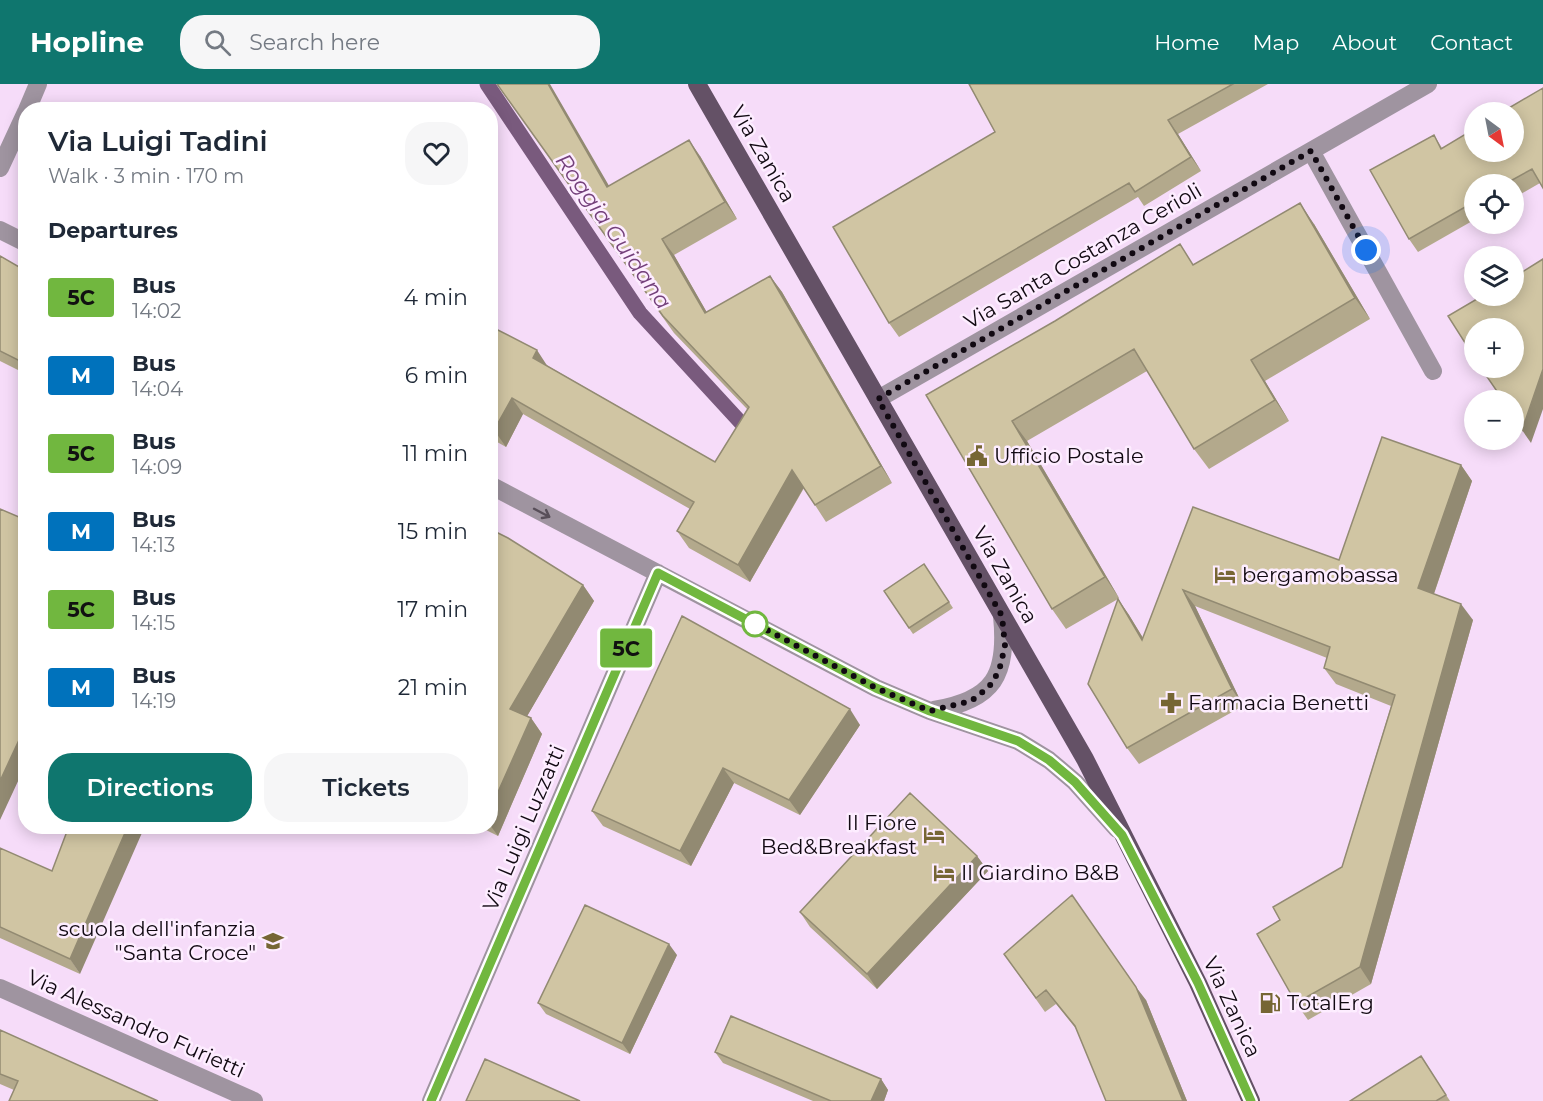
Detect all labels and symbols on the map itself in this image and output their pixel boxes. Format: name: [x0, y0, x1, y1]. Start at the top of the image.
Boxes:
street label: Via Zanica: [726, 101, 801, 207]
north arrow: [1464, 102, 1524, 162]
water label: Roggia Guidana: [550, 148, 677, 314]
street label: Via Santa Costanza Cerioli: [960, 177, 1206, 334]
your location: [1351, 235, 1381, 265]
place label: Ufficio Postale: [994, 443, 1144, 468]
public building icon: Ufficio Postale: [965, 444, 989, 468]
one-way arrow: [533, 507, 551, 519]
street label: Via Zanica: [968, 522, 1043, 628]
place label: bergamobassa: [1242, 562, 1399, 587]
hotel icon: bergamobassa: [1213, 563, 1237, 587]
unlabelled marker: [742, 611, 768, 637]
line badge: 5C: [599, 628, 653, 668]
place label: Farmacia Benetti: [1188, 690, 1369, 715]
pharmacy icon: Farmacia Benetti: [1159, 691, 1183, 715]
street label: Via Luigi Luzzatti: [477, 741, 570, 915]
place label: Il Fiore Bed&Breakfast: [761, 810, 917, 859]
hotel icon: Il Fiore Bed&Breakfast: [922, 823, 946, 847]
place label: Il Giardino B&B: [961, 860, 1119, 885]
hotel icon: Il Giardino B&B: [932, 861, 956, 885]
place label: scuola dell'infanzia "Santa Croce": [59, 916, 256, 965]
school or university icon: scuola dell'infanzia "Santa Croce": [261, 929, 285, 953]
street label: Via Zanica: [1198, 953, 1267, 1061]
street label: Via Alessandro Furietti: [24, 964, 249, 1083]
place label: TotalErg: [1287, 990, 1374, 1015]
fuel station icon: TotalErg: [1258, 991, 1282, 1015]

